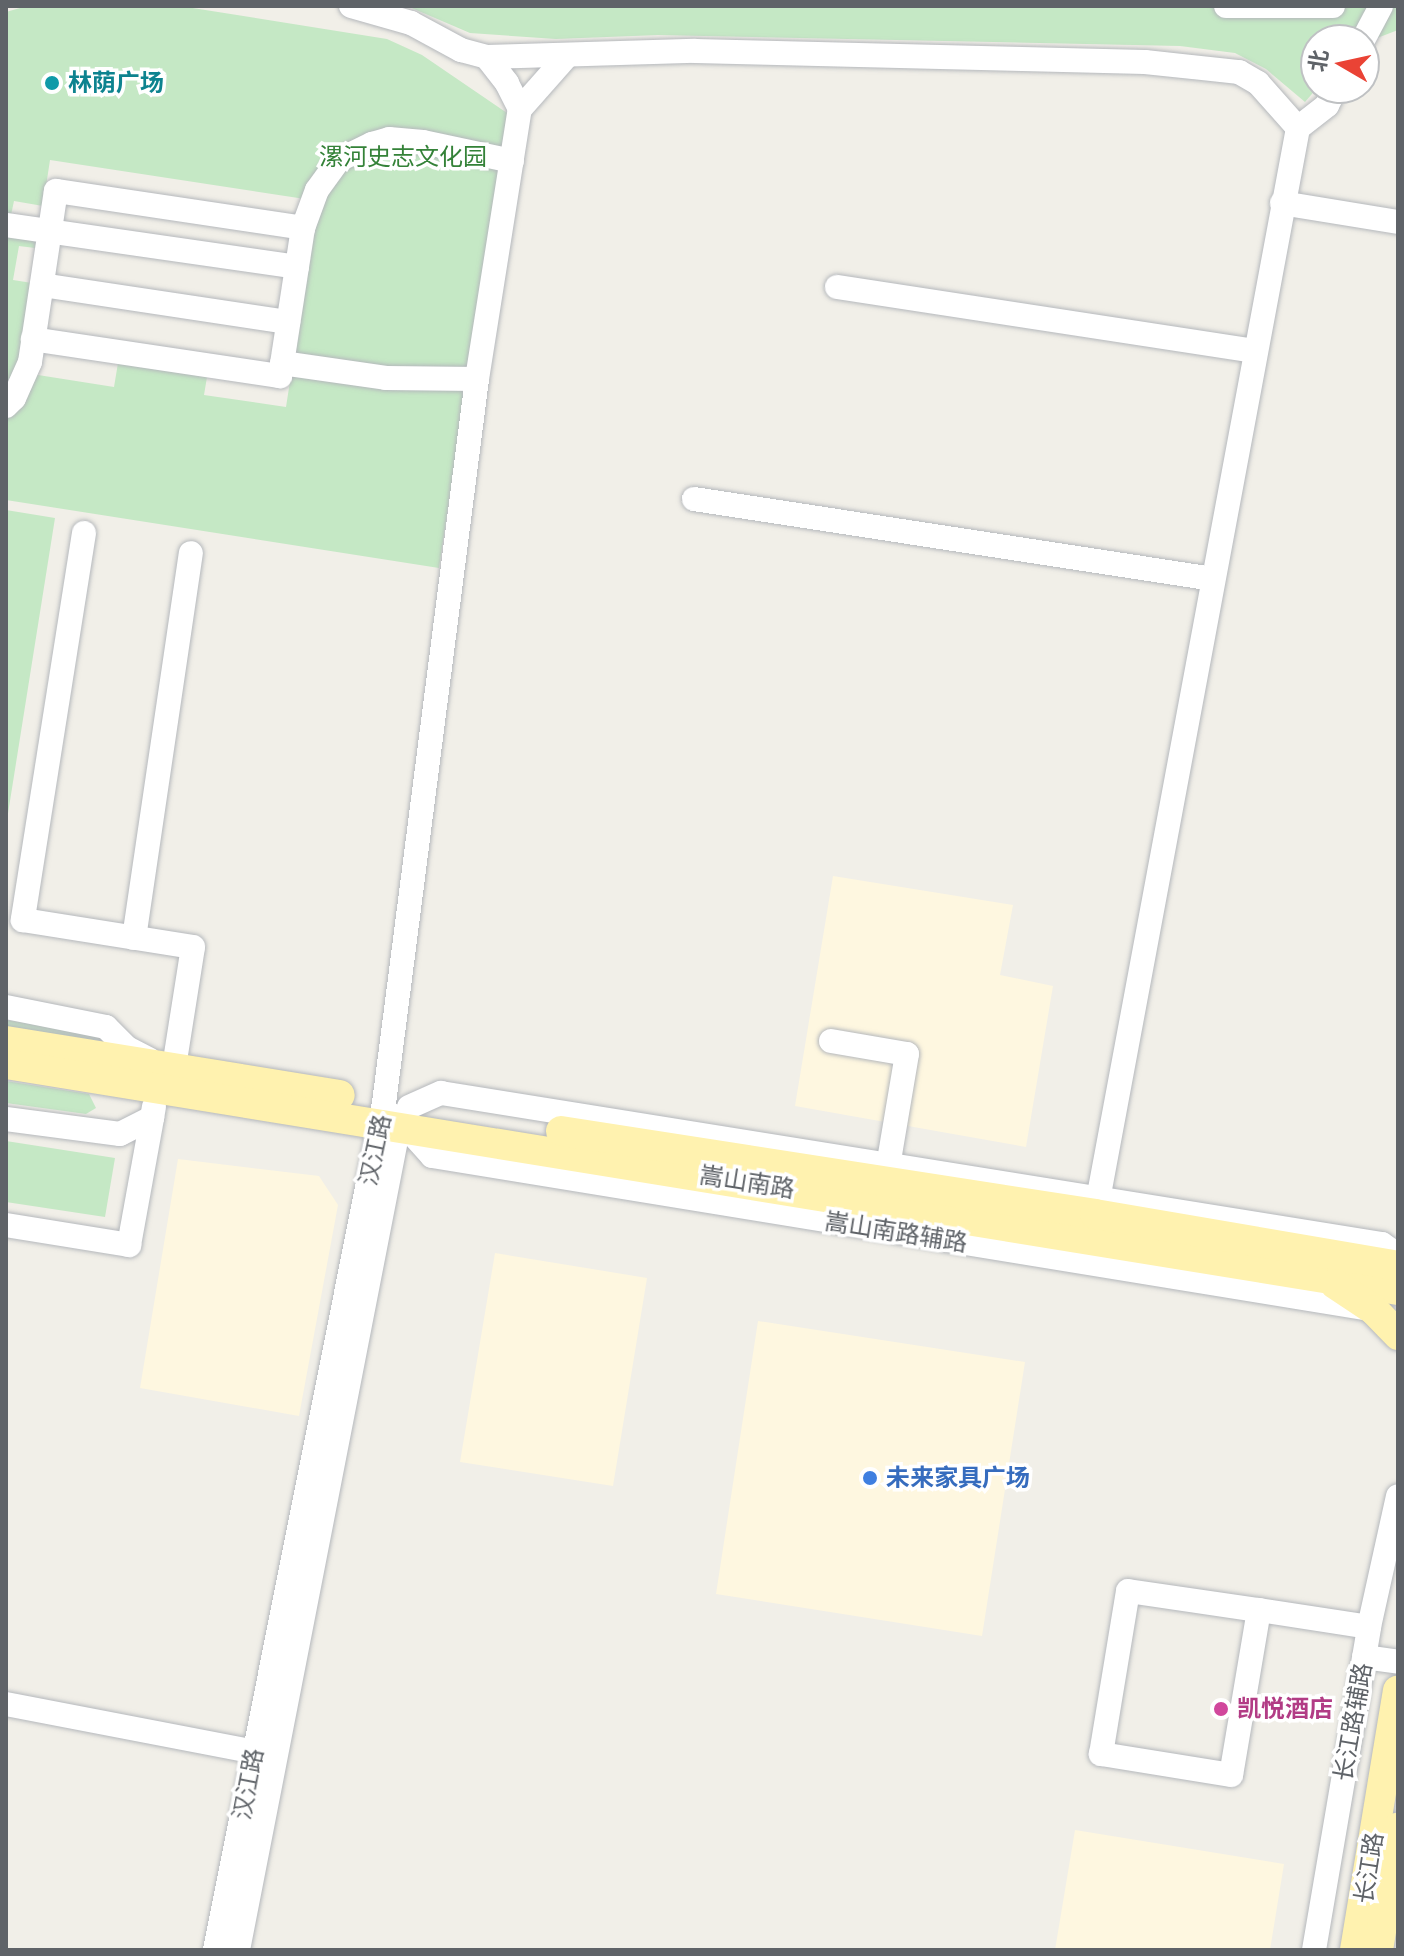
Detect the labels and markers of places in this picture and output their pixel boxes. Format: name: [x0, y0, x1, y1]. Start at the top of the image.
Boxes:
place label: 林荫广场: [68, 69, 164, 97]
marker: 林荫广场: [43, 74, 61, 92]
place label: 未来家具广场: [886, 1464, 1030, 1492]
marker: 未来家具广场: [861, 1469, 879, 1487]
place label: 凯悦酒店: [1237, 1695, 1333, 1723]
marker: 凯悦酒店: [1212, 1700, 1230, 1718]

